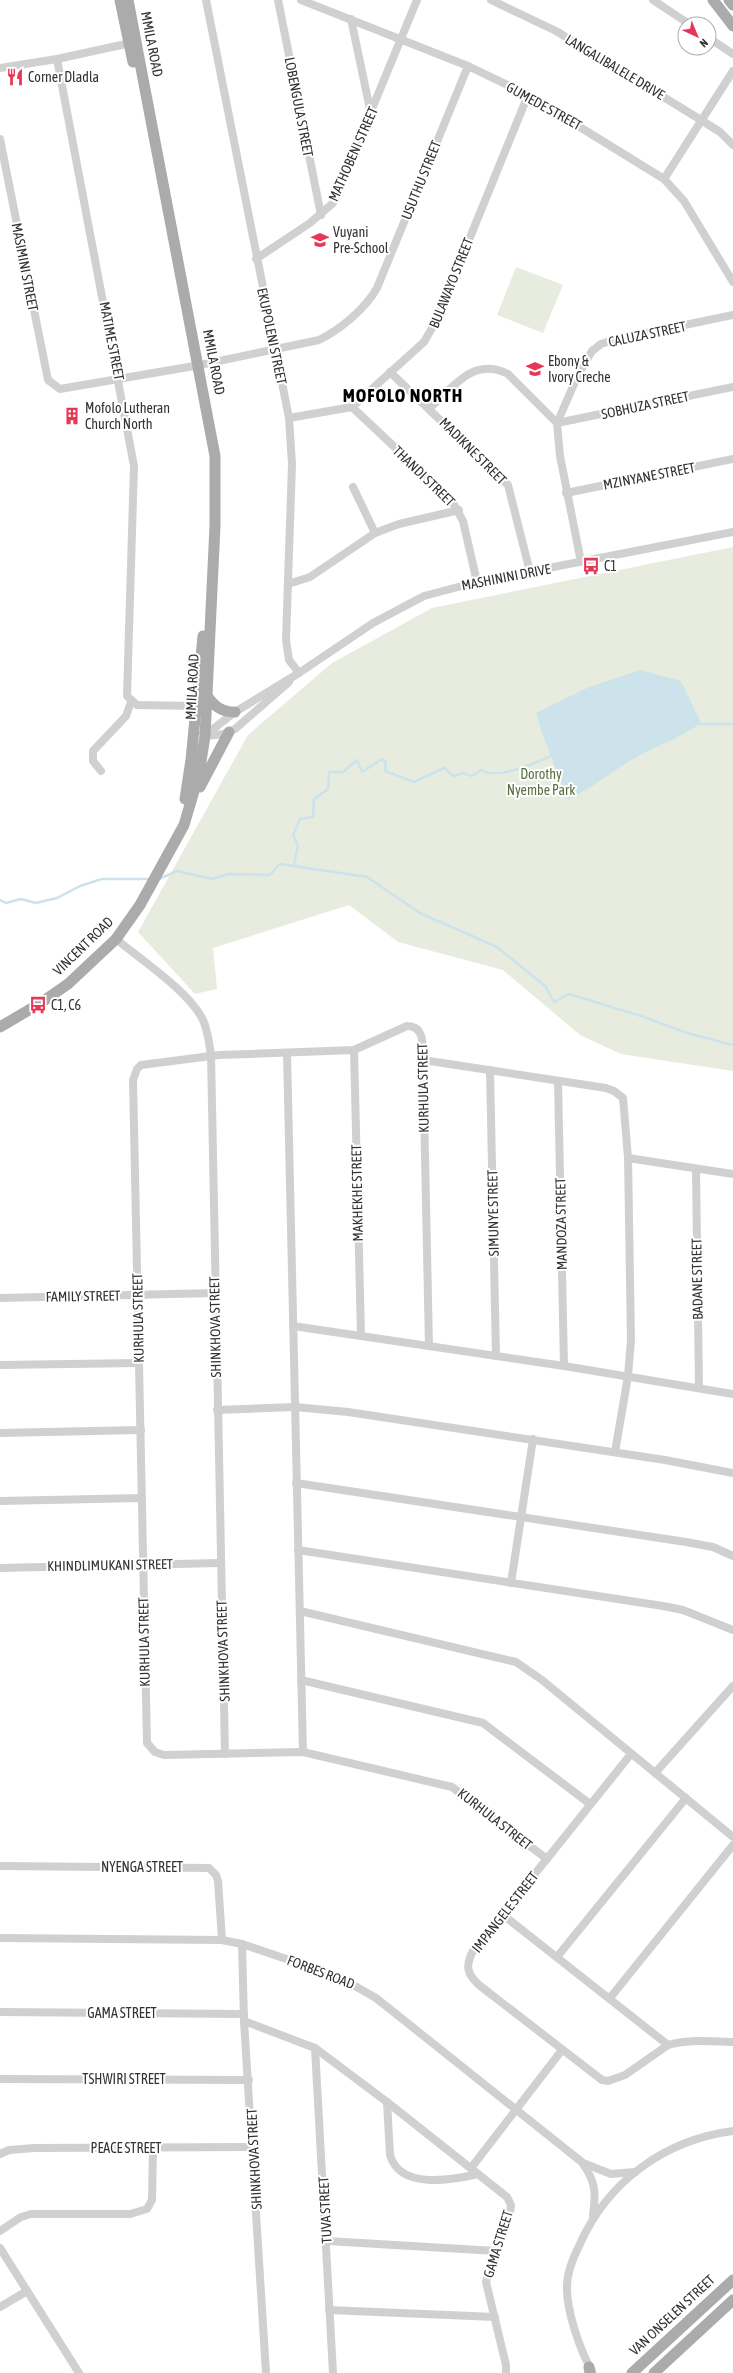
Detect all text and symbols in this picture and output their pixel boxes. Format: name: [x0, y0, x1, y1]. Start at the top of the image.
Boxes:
street label: MMILA ROAD: [138, 10, 166, 78]
north arrow: [677, 16, 717, 56]
street label: LANGALIBALELE DRIVE: [562, 31, 668, 103]
text: N: [697, 37, 710, 50]
street label: LOBENGULA STREET: [281, 56, 317, 158]
restaurant icon: Corner Dladla: [5, 67, 25, 87]
place label: Corner Dladla: [28, 69, 99, 85]
street label: GUMEDE STREET: [503, 79, 585, 133]
street label: MATHOBENI STREET: [325, 104, 381, 204]
street label: USUTHU STREET: [398, 138, 444, 222]
street label: MASIMINI STREET: [9, 222, 41, 312]
place label: Vuyani Pre-School: [333, 224, 389, 256]
school or university icon: Vuyani Pre-School: [310, 230, 330, 250]
street label: BULAWAYO STREET: [426, 236, 476, 330]
street label: EKUPOLENI STREET: [254, 286, 290, 386]
street label: MATIME STREET: [97, 300, 127, 382]
street label: CALUZA STREET: [607, 318, 687, 350]
street label: MMILA ROAD: [200, 328, 228, 396]
place label: Ebony & Ivory Creche: [548, 353, 611, 385]
school or university icon: Ebony & Ivory Creche: [525, 359, 545, 379]
district label: MOFOLO NORTH: [343, 385, 463, 406]
street label: SOBHUZA STREET: [600, 388, 690, 422]
place label: Mofolo Lutheran Church North: [85, 400, 170, 432]
building icon: Mofolo Lutheran Church North: [62, 406, 82, 426]
street label: MADIKNE STREET: [436, 414, 510, 488]
street label: THANDI STREET: [390, 443, 458, 509]
street label: MZINYANE STREET: [602, 459, 696, 493]
bus stop icon: C1: [581, 556, 601, 576]
place label: C1: [604, 558, 617, 574]
street label: MASHININI DRIVE: [460, 560, 552, 594]
street label: MMILA ROAD: [182, 653, 202, 721]
park label: Dorothy Nyembe Park: [507, 766, 575, 798]
street label: VINCENT ROAD: [50, 913, 116, 979]
bus stop icon: C1, C6: [28, 995, 48, 1015]
place label: C1, C6: [51, 997, 82, 1013]
street label: KURHULA STREET: [414, 1043, 432, 1133]
street label: MAKHEKHE STREET: [348, 1144, 366, 1242]
street label: SIMUNYE STREET: [484, 1170, 502, 1256]
street label: MANDOZA STREET: [552, 1178, 570, 1270]
street label: BADANE STREET: [688, 1238, 706, 1320]
street label: KURHULA STREET: [129, 1273, 147, 1363]
street label: SHINKHOVA STREET: [206, 1276, 224, 1378]
street label: FAMILY STREET: [45, 1287, 121, 1305]
street label: KHINDLIMUKANI STREET: [47, 1556, 173, 1574]
street label: KURHULA STREET: [135, 1597, 153, 1687]
street label: SHINKHOVA STREET: [213, 1600, 233, 1702]
street label: KURHULA STREET: [455, 1785, 535, 1853]
street label: NYENGA STREET: [101, 1859, 183, 1875]
street label: IMPANGELE STREET: [468, 1868, 542, 1956]
street label: FORBES ROAD: [285, 1952, 357, 1992]
street label: GAMA STREET: [87, 2005, 157, 2021]
street label: TSHWIRI STREET: [82, 2071, 166, 2087]
street label: SHINKHOVA STREET: [243, 2108, 265, 2210]
street label: PEACE STREET: [91, 2140, 161, 2156]
street label: TUVA STREET: [315, 2176, 335, 2244]
street label: GAMA STREET: [480, 2208, 516, 2280]
street label: VAN ONSELEN STREET: [626, 2271, 718, 2359]

